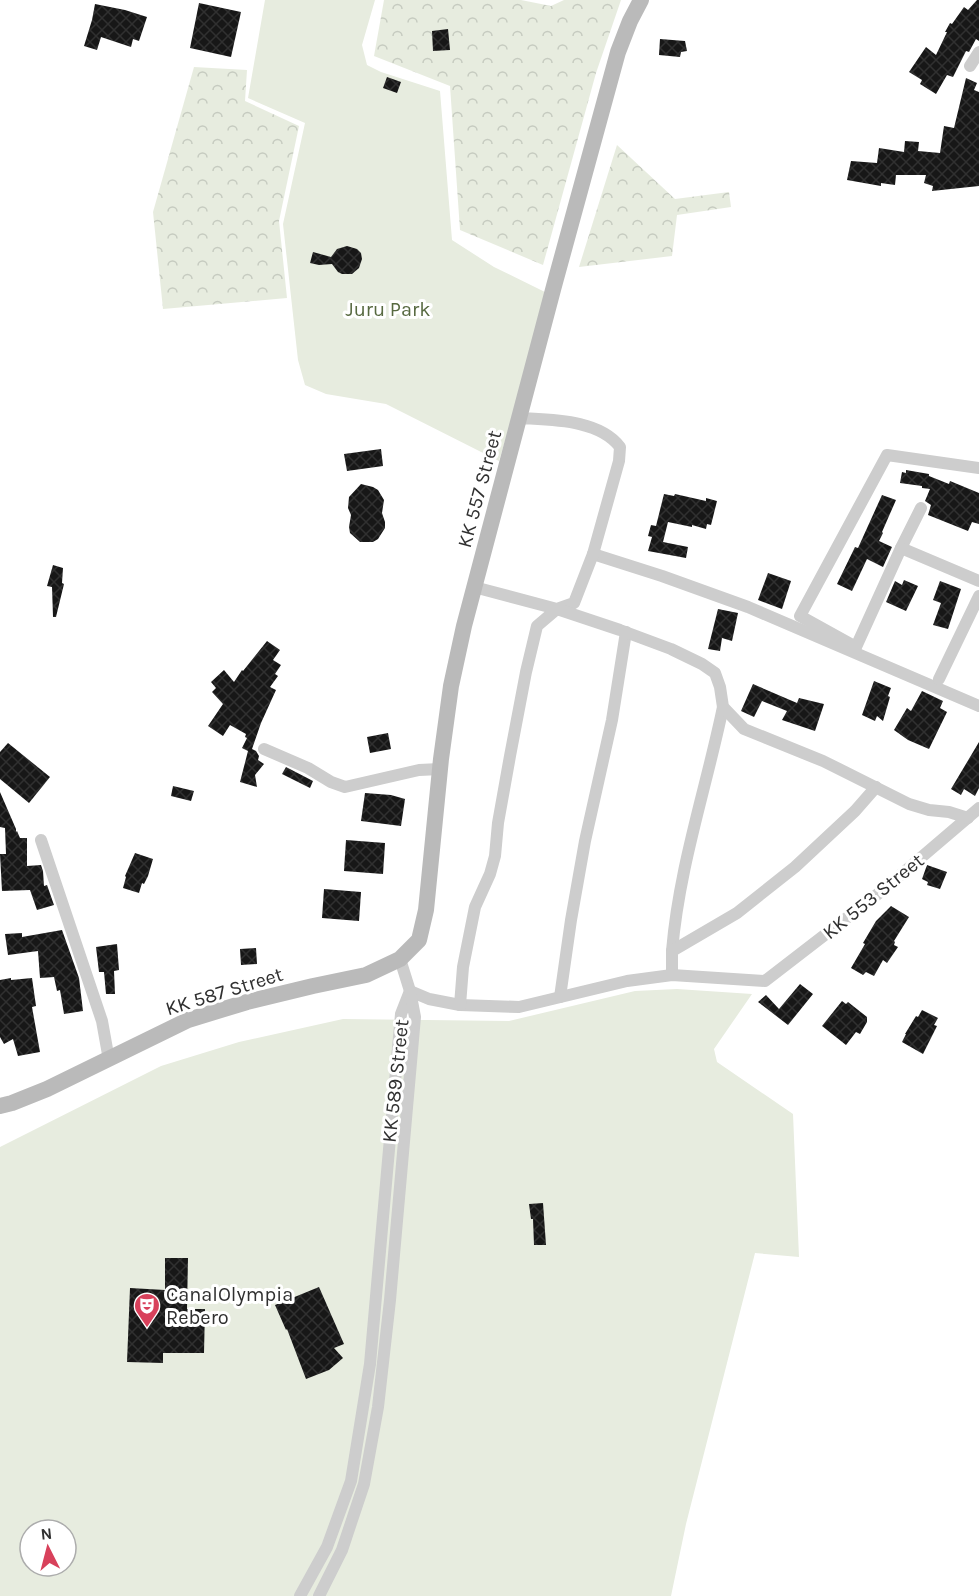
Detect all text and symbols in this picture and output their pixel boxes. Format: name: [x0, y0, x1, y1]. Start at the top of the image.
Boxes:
park label: Juru Park: [346, 298, 430, 321]
street label: KK 557 Street: [453, 427, 506, 550]
street label: KK 553 Street: [818, 848, 929, 944]
street label: KK 587 Street: [163, 963, 286, 1020]
street label: KK 589 Street: [378, 1018, 413, 1144]
place label: CanalOlympia Rebero: [166, 1283, 293, 1329]
theatre icon: CanalOlympia Rebero: [132, 1291, 162, 1329]
north arrow: [18, 1518, 78, 1578]
text: N: [40, 1524, 53, 1544]

